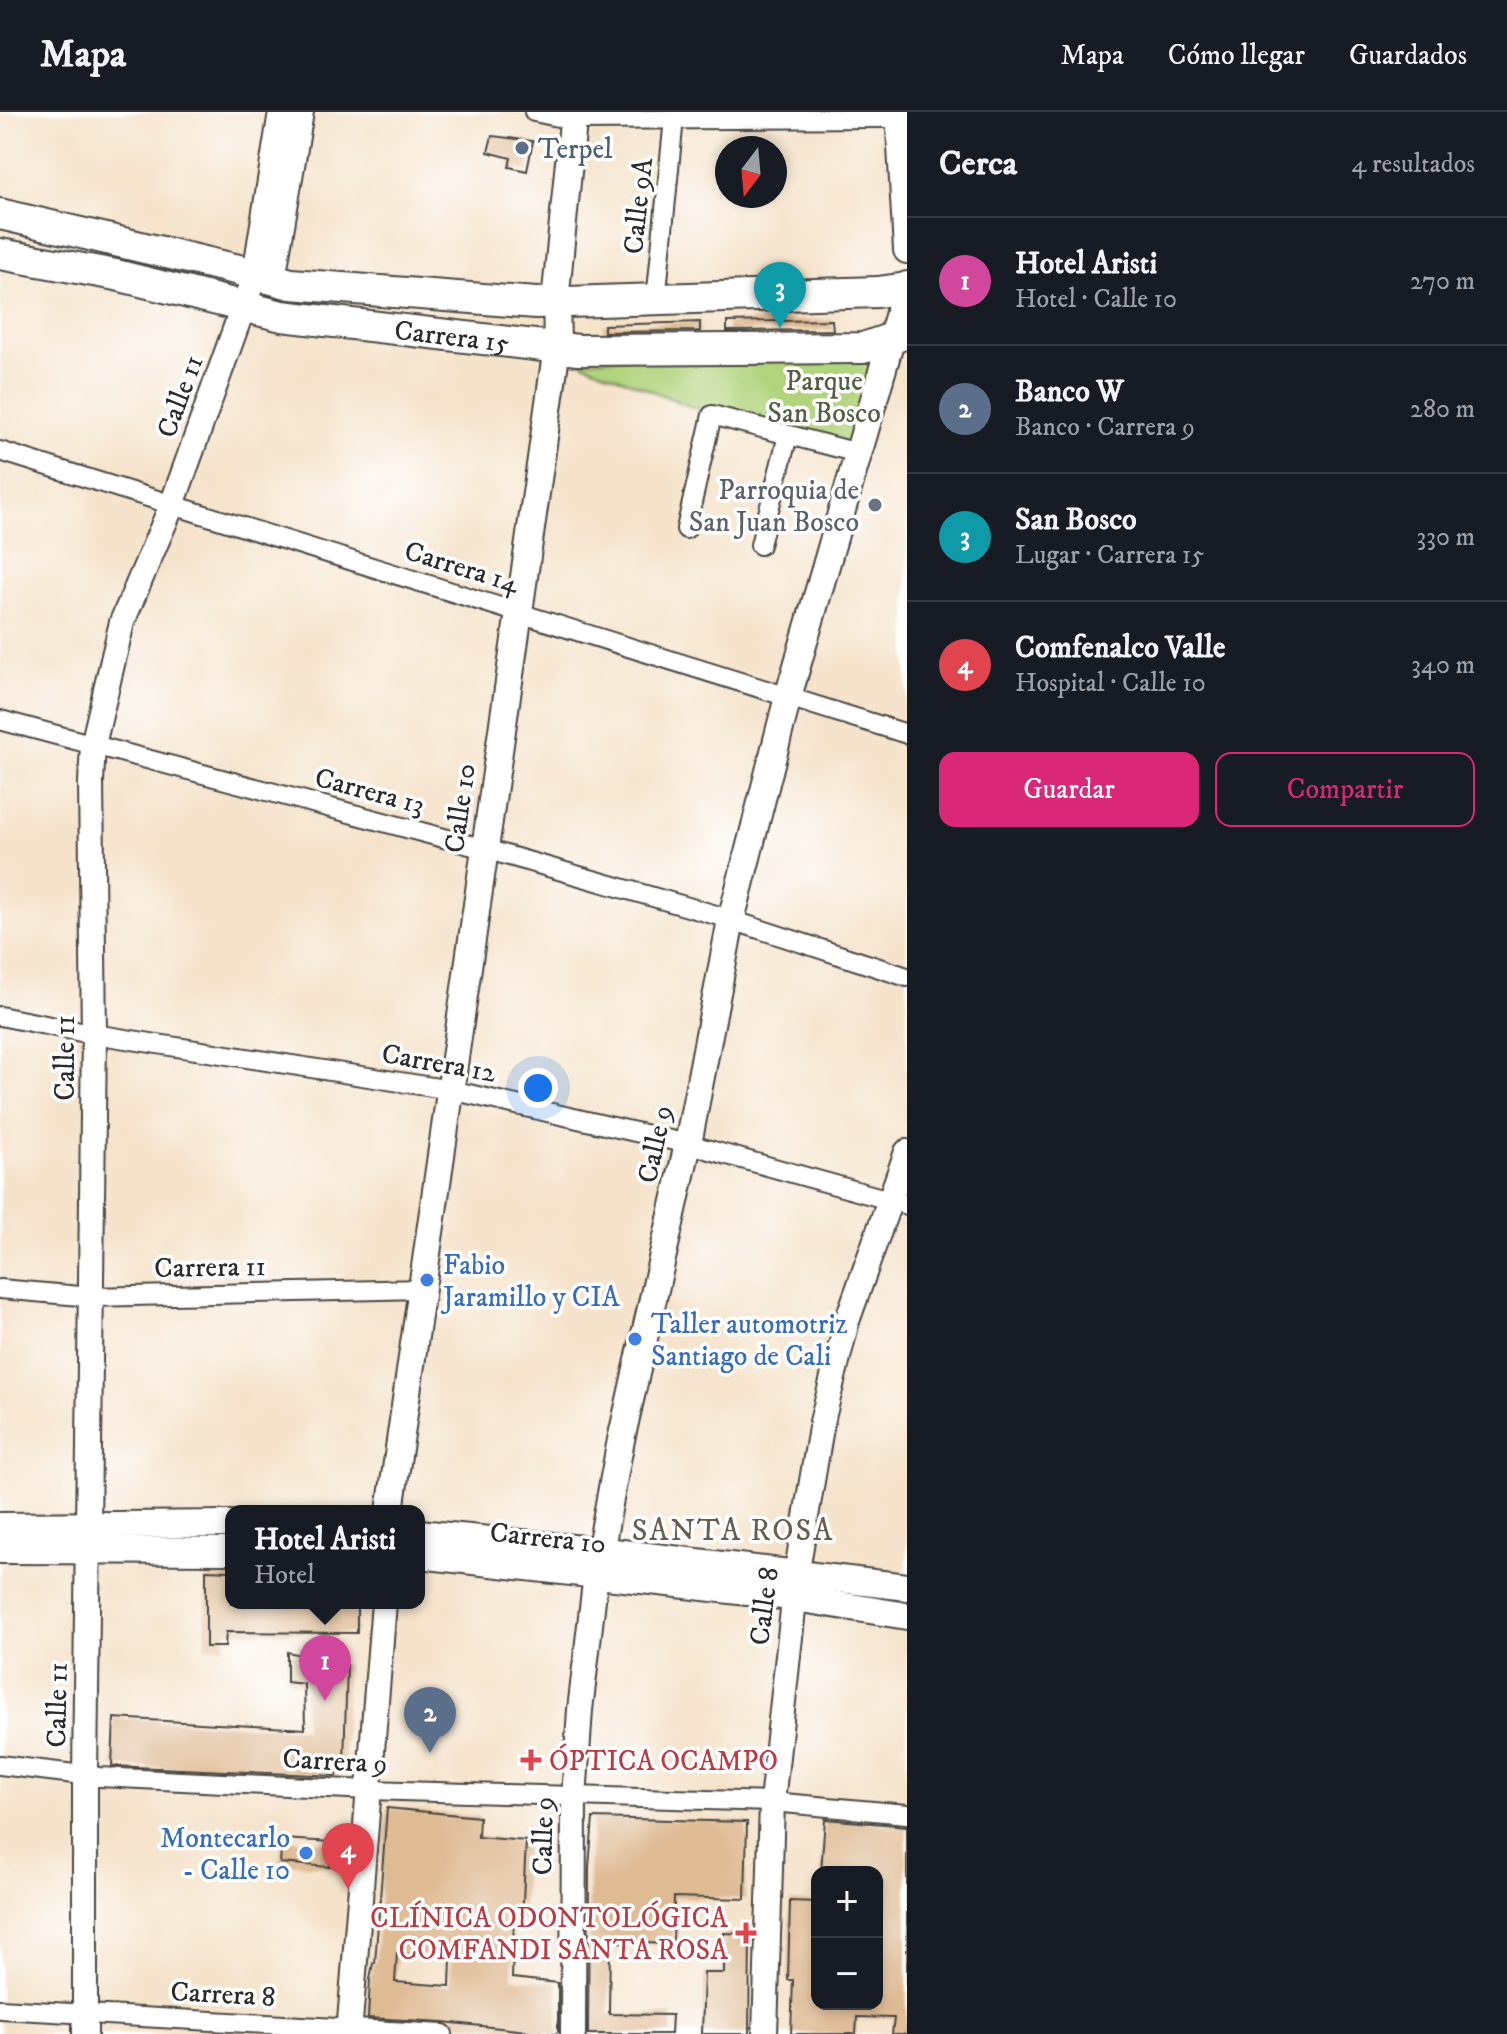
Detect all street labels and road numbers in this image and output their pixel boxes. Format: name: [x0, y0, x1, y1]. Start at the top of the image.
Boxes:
street label: Calle 9A: [616, 155, 661, 256]
street label: Carrera 15: [393, 313, 511, 361]
street label: Calle 11: [149, 350, 211, 443]
street label: Carrera 14: [400, 533, 524, 602]
street label: Carrera 13: [311, 760, 428, 823]
street label: Calle 10: [437, 761, 484, 855]
street label: Calle 11: [48, 1015, 83, 1101]
street label: Carrera 12: [379, 1036, 499, 1091]
street label: Calle 9: [630, 1102, 681, 1186]
street label: Carrera 11: [154, 1249, 266, 1286]
street label: Carrera 10: [488, 1515, 608, 1562]
street label: Calle 8: [742, 1565, 787, 1647]
street label: Calle 11: [39, 1662, 76, 1748]
street label: Carrera 9: [281, 1741, 388, 1782]
street label: Calle 9: [525, 1796, 562, 1876]
street label: Carrera 8: [169, 1974, 276, 2015]

